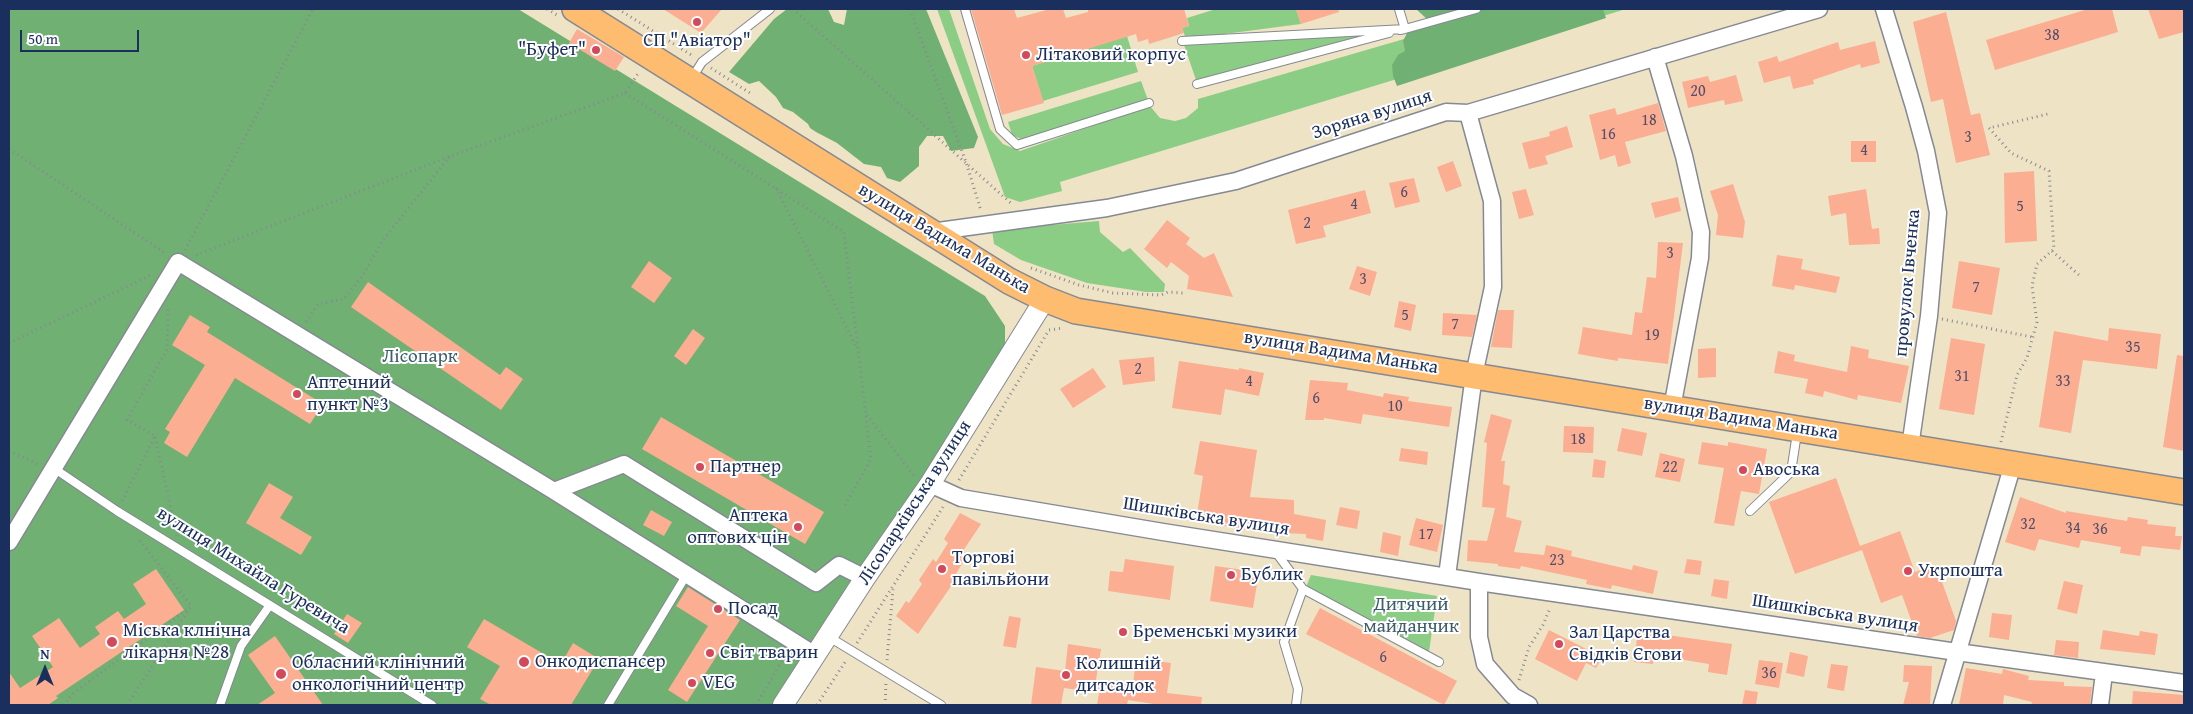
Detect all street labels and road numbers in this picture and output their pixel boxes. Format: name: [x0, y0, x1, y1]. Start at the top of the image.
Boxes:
street label: Зоряна вулиця: [1309, 85, 1435, 145]
street label: вулиця Вадима Манька: [854, 179, 1034, 299]
street label: провулок Івченка: [1890, 208, 1926, 358]
street label: вулиця Вадима Манька: [1242, 326, 1440, 380]
street label: вулиця Вадима Манька: [1642, 392, 1840, 446]
street label: Лісопарківська вулиця: [853, 416, 977, 590]
street label: Шишківська вулиця: [1121, 493, 1291, 541]
street label: вулиця Михайла Гуревича: [152, 502, 354, 640]
street label: Шишківська вулиця: [1750, 590, 1920, 638]

